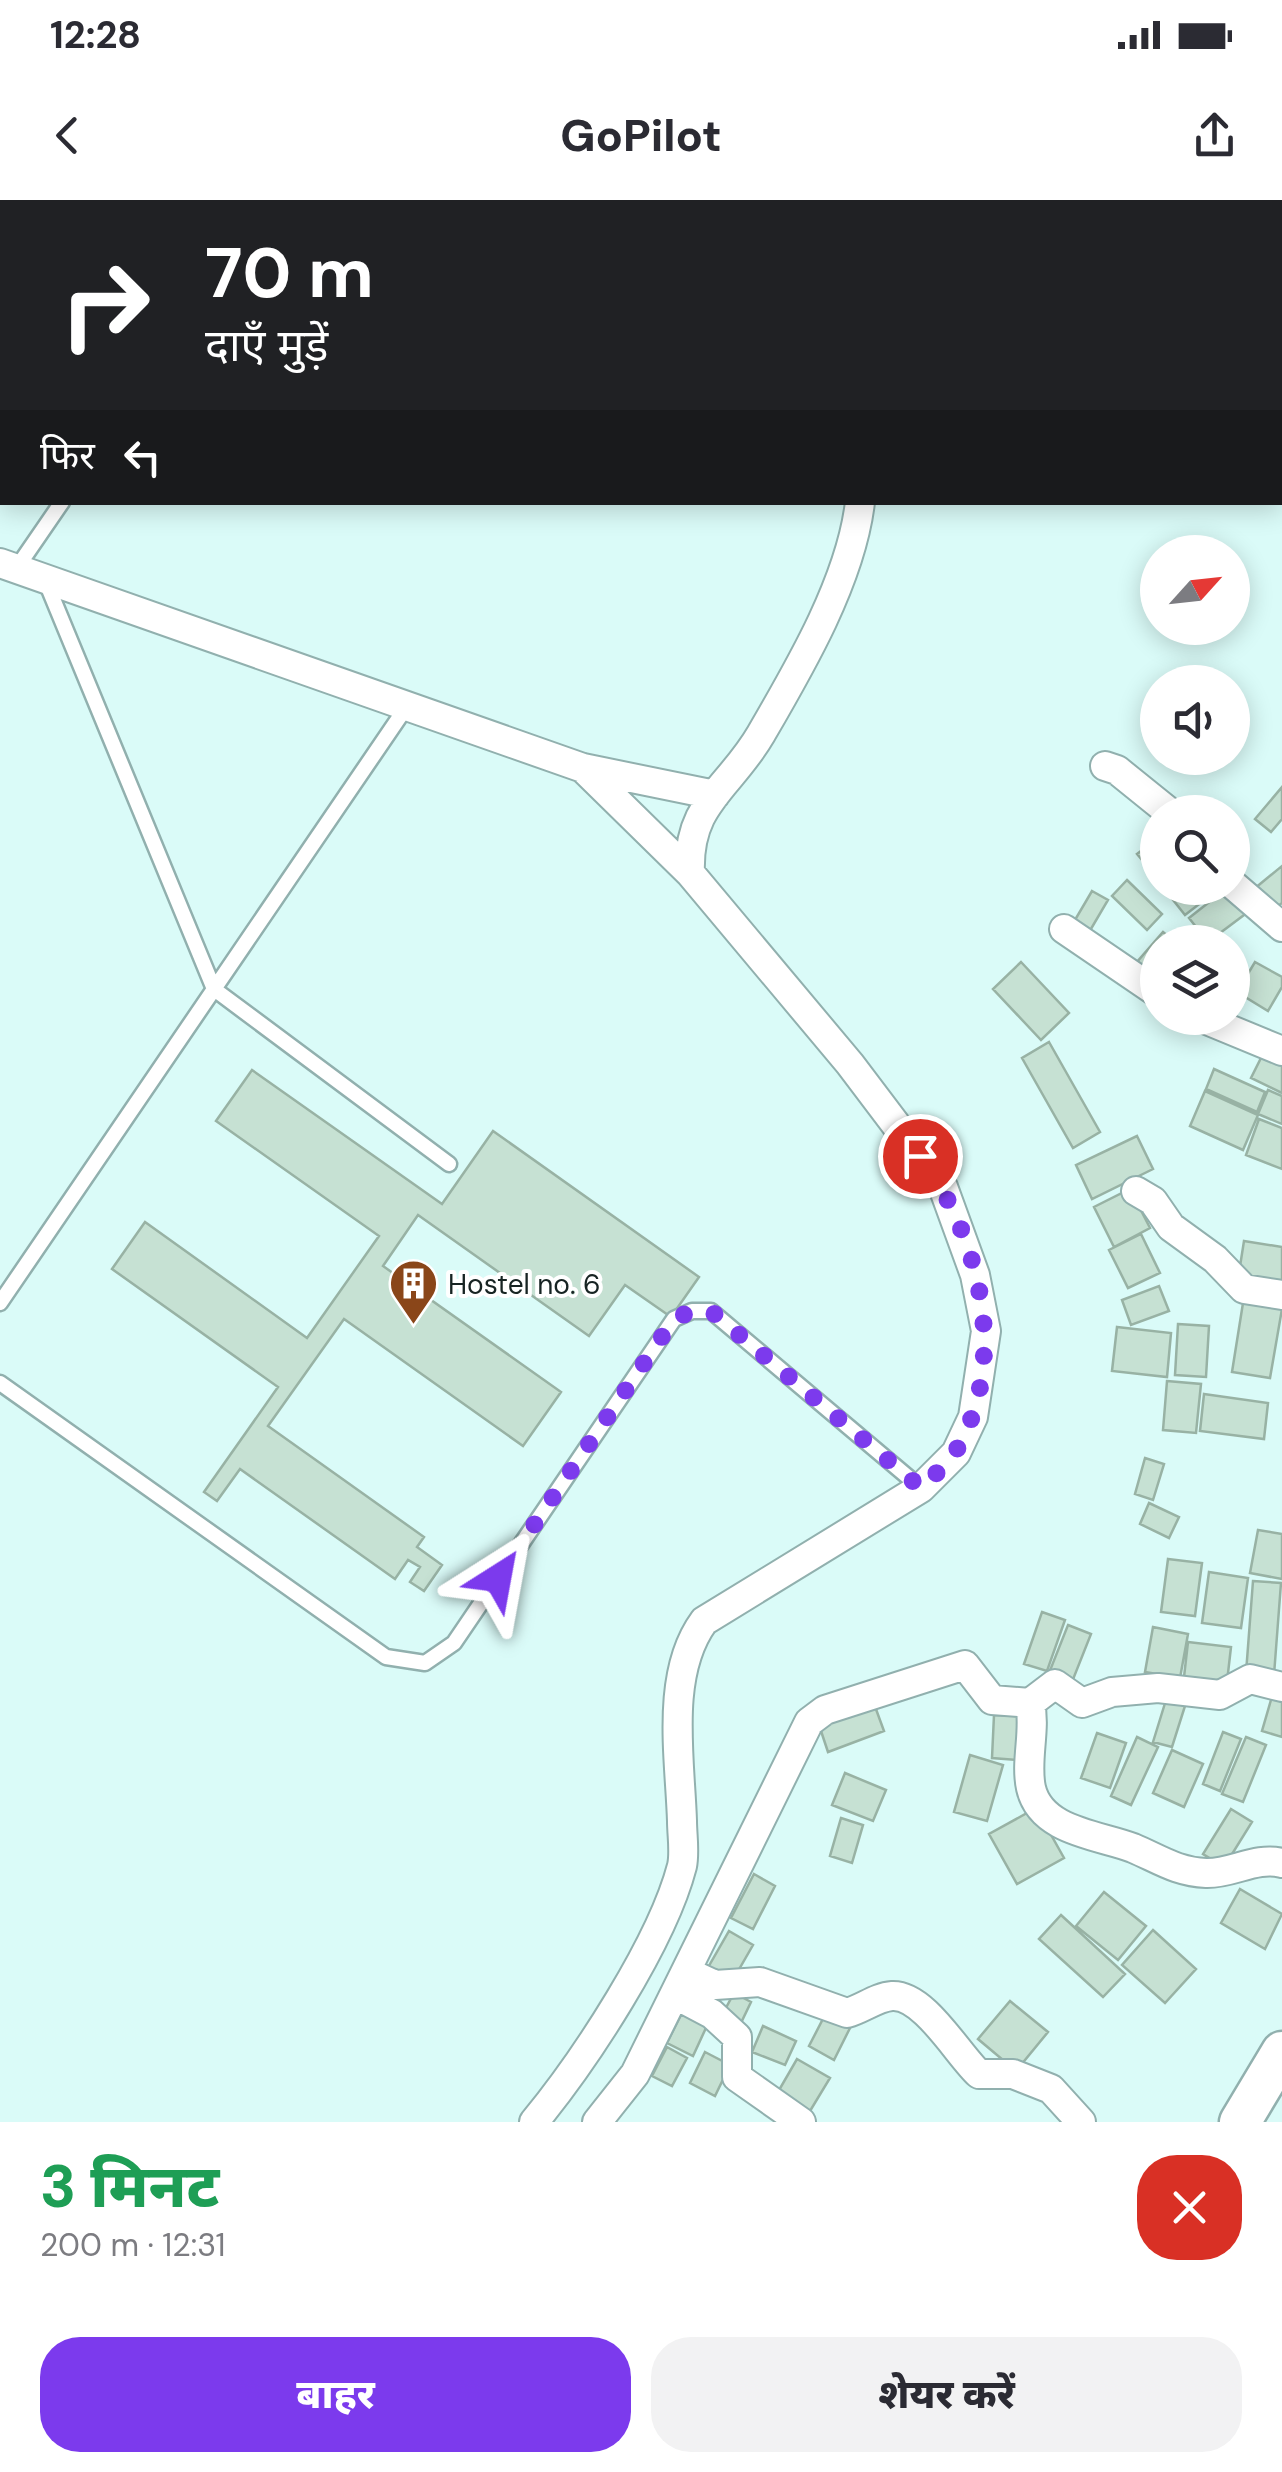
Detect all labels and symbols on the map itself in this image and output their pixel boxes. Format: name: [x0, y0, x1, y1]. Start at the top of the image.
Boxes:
north arrow: [1140, 535, 1250, 645]
pin: [878, 1114, 963, 1199]
building icon: Hostel no. 6: [387, 1258, 439, 1326]
place label: Hostel no. 6: [448, 1266, 601, 1303]
position arrow: [446, 1526, 550, 1630]

